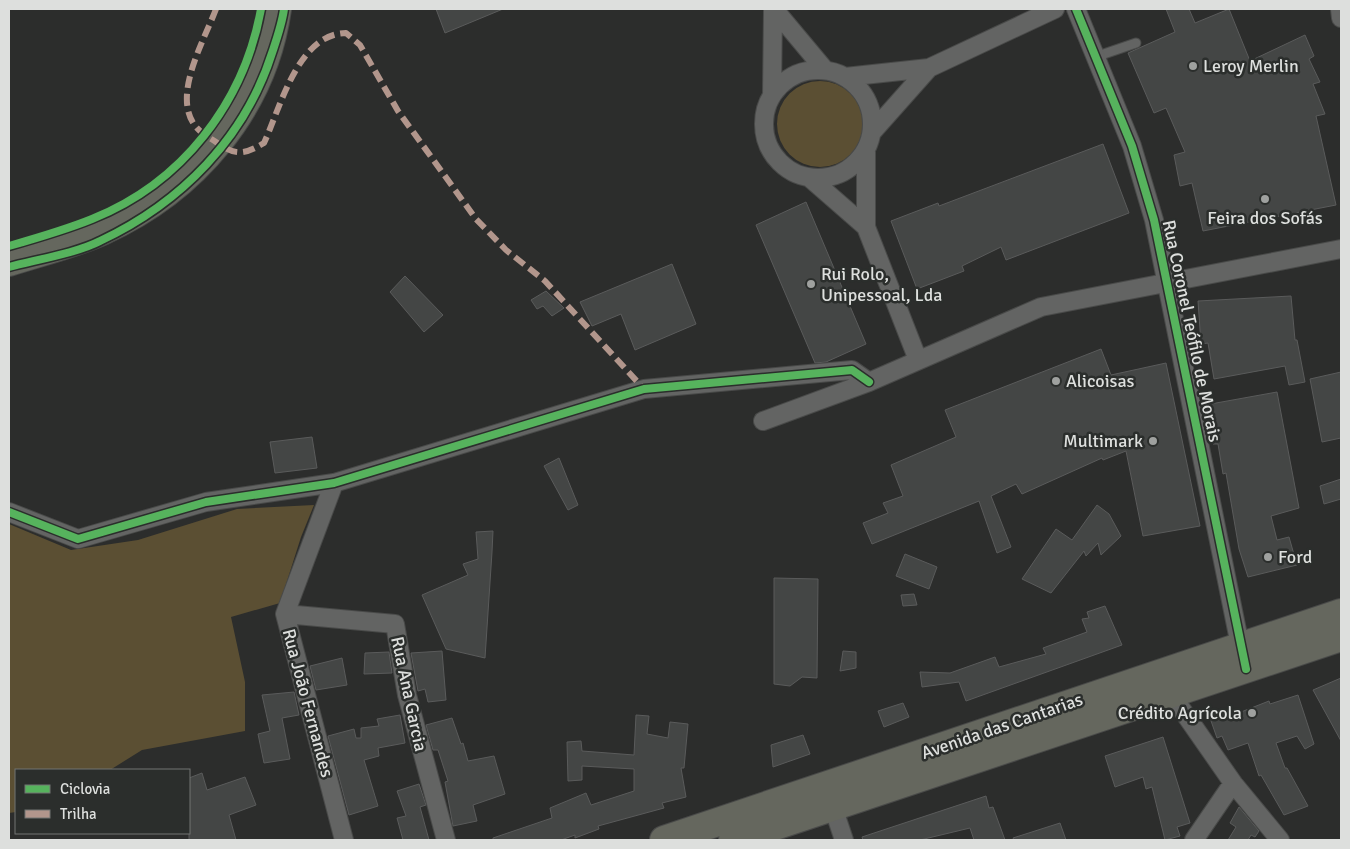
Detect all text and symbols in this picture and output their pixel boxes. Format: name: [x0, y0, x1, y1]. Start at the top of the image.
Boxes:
place label: Leroy Merlin: [1203, 55, 1299, 77]
marker: Leroy Merlin: [1187, 60, 1199, 72]
marker: Feira dos Sofás: [1259, 193, 1271, 205]
place label: Feira dos Sofás: [1207, 207, 1323, 229]
street label: Rua Coronel Teófilo de Morais: [1158, 218, 1226, 444]
place label: Rui Rolo, Unipessoal, Lda: [821, 263, 942, 306]
marker: Rui Rolo, Unipessoal, Lda: [805, 278, 817, 290]
place label: Alicoisas: [1066, 370, 1135, 392]
marker: Alicoisas: [1050, 375, 1062, 387]
place label: Multimark: [1063, 430, 1143, 452]
marker: Multimark: [1147, 435, 1159, 447]
place label: Ford: [1278, 546, 1312, 568]
marker: Ford: [1262, 551, 1274, 563]
street label: Rua João Fernandes: [278, 626, 338, 780]
street label: Rua Ana Garcia: [386, 635, 432, 753]
street label: Avenida das Cantarias: [918, 688, 1086, 764]
place label: Crédito Agrícola: [1118, 702, 1242, 724]
marker: Crédito Agrícola: [1246, 707, 1258, 719]
legend: [15, 769, 190, 834]
text: Ciclovia: [60, 780, 110, 798]
text: Trilha: [60, 805, 97, 823]

